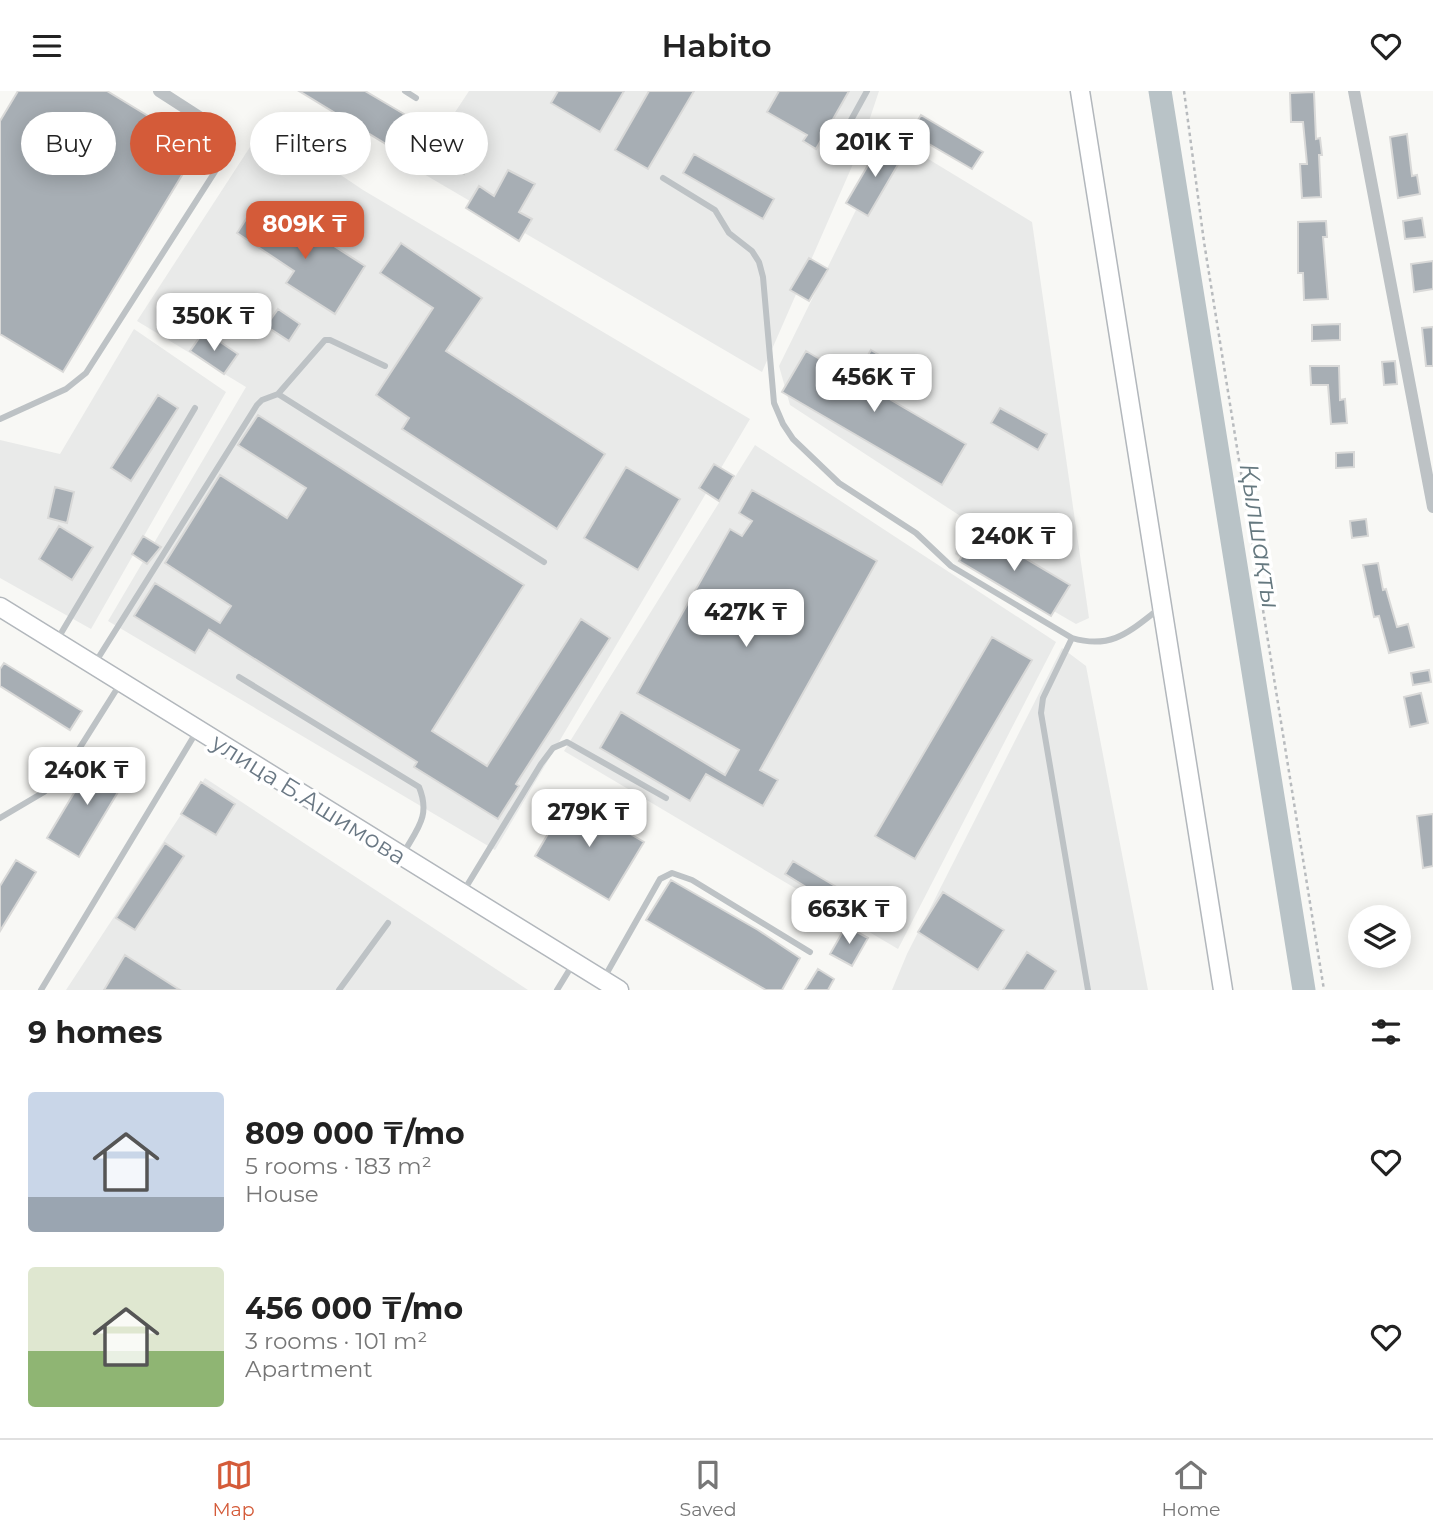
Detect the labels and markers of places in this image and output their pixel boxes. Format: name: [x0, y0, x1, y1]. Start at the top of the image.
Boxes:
pin: 201K ₸: [818, 119, 932, 179]
pin: 809K ₸: [248, 201, 362, 261]
pin: 350K ₸: [157, 293, 271, 353]
pin: 456K ₸: [817, 355, 931, 414]
pin: 240K ₸: [957, 513, 1071, 573]
pin: 427K ₸: [689, 589, 803, 649]
pin: 240K ₸: [30, 747, 144, 807]
pin: 279K ₸: [532, 789, 646, 849]
pin: 663K ₸: [792, 887, 906, 946]

